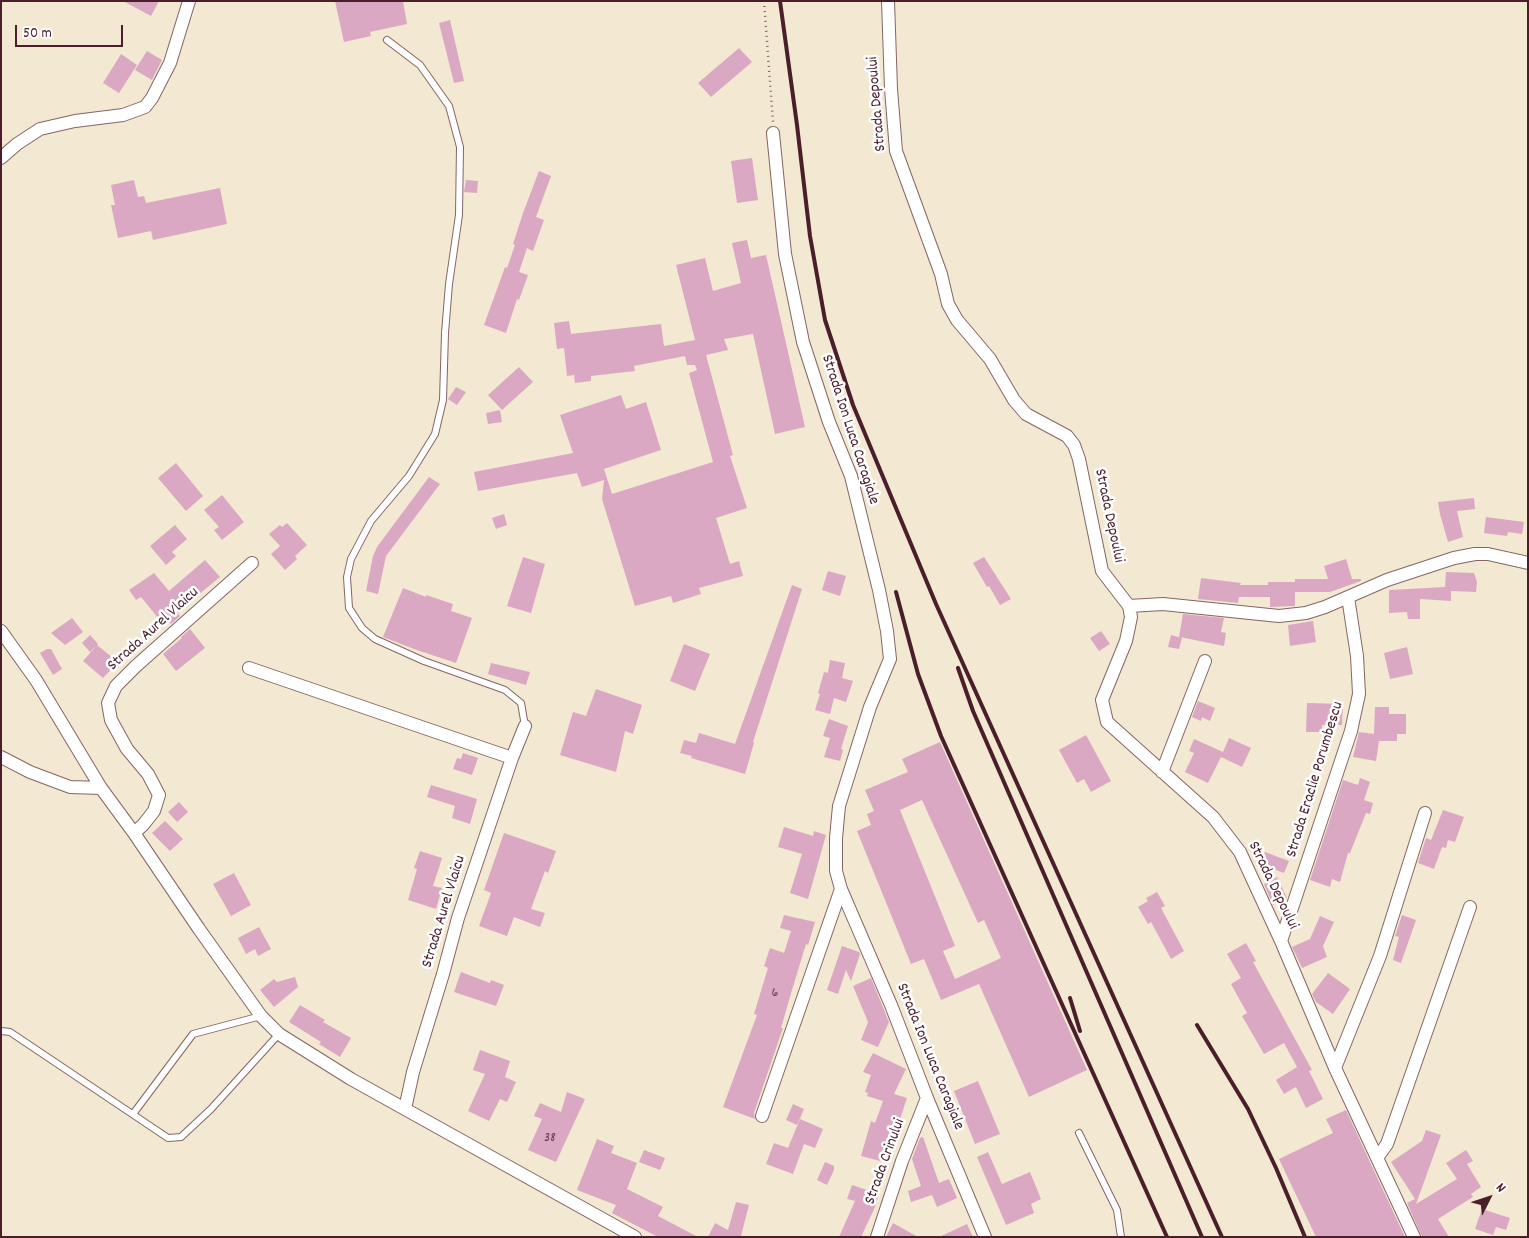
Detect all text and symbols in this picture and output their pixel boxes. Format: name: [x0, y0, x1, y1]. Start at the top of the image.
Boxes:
scale bar: [18, 15, 125, 47]
text: 50 m: [23, 23, 52, 45]
street label: Strada Depoului: [864, 56, 892, 152]
street label: Strada Ion Luca Caragiale: [816, 353, 882, 507]
street label: Strada Depoului: [1089, 467, 1127, 565]
street label: Strada Aurel Vlaicu: [104, 584, 204, 676]
street label: Strada Eraclie Porumbescu: [1283, 700, 1349, 860]
street label: Strada Depoului: [1242, 839, 1302, 933]
street label: Strada Aurel Vlaicu: [419, 854, 471, 970]
street label: Strada Ion Luca Caragiale: [891, 981, 967, 1133]
house number: 6: [772, 986, 778, 1002]
street label: Strada Crinului: [862, 1117, 910, 1207]
house number: 38: [544, 1131, 556, 1147]
north arrow: [1464, 1173, 1514, 1223]
text: N: [1490, 1179, 1510, 1197]

